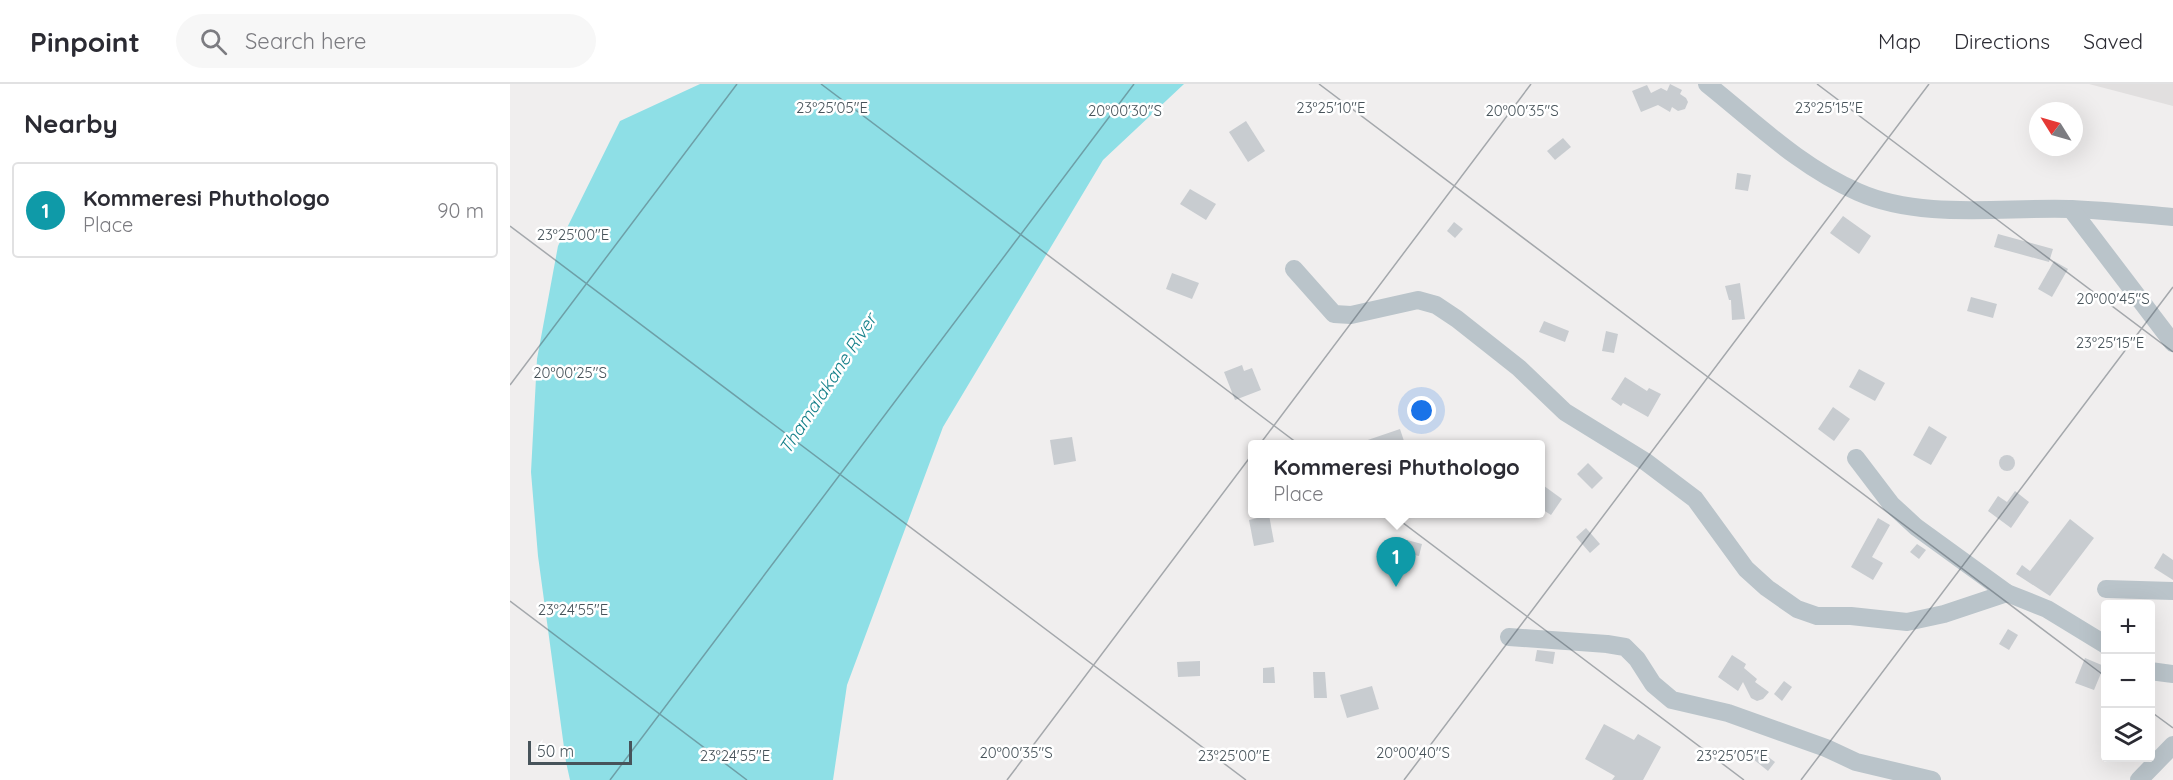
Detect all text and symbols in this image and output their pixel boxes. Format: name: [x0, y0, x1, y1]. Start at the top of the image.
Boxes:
search box: [176, 14, 596, 68]
text: Pinpoint: [30, 24, 140, 59]
icon: search: [197, 25, 230, 58]
text: Search here: [245, 27, 366, 55]
text: Map: [1878, 28, 1921, 54]
text: Directions: [1954, 28, 2050, 54]
text: Saved: [2083, 28, 2143, 54]
text: 23°25'05"E: [796, 98, 868, 117]
text: 23°25'10"E: [1296, 98, 1366, 117]
text: 23°25'15"E: [1795, 98, 1863, 117]
text: 20°00'30"S: [1088, 101, 1162, 120]
text: 20°00'35"S: [1485, 101, 1559, 120]
north arrow: [2029, 102, 2083, 156]
text: Nearby: [24, 107, 118, 140]
text: Kommeresi Phuthologo: [83, 184, 330, 212]
text: 1: [42, 198, 49, 223]
text: 90 m: [437, 198, 484, 223]
text: Place: [83, 212, 133, 237]
text: 23°25'00"E: [537, 225, 609, 244]
text: 20°00'45"S: [2076, 289, 2150, 308]
water label: Thamalakane River: [774, 307, 883, 458]
text: 23°25'15"E: [2076, 333, 2144, 352]
text: 20°00'25"S: [533, 363, 607, 382]
your location: [1407, 396, 1436, 425]
popup: [1248, 440, 1545, 518]
text: Kommeresi Phuthologo: [1273, 453, 1520, 481]
text: Place: [1273, 481, 1323, 506]
pin: 1: [1376, 538, 1416, 587]
text: 23°24'55"E: [538, 600, 608, 619]
map controls: [2101, 600, 2155, 762]
button: +: [2101, 600, 2155, 654]
button: −: [2101, 654, 2155, 708]
button: layers: [2101, 708, 2155, 762]
scale bar: [528, 738, 632, 766]
text: 50 m: [537, 741, 574, 761]
text: 20°00'35"S: [979, 743, 1053, 762]
text: 20°00'40"S: [1376, 743, 1450, 762]
text: 23°24'55"E: [700, 746, 770, 765]
text: 23°25'00"E: [1198, 746, 1270, 765]
text: 23°25'05"E: [1696, 746, 1768, 765]

